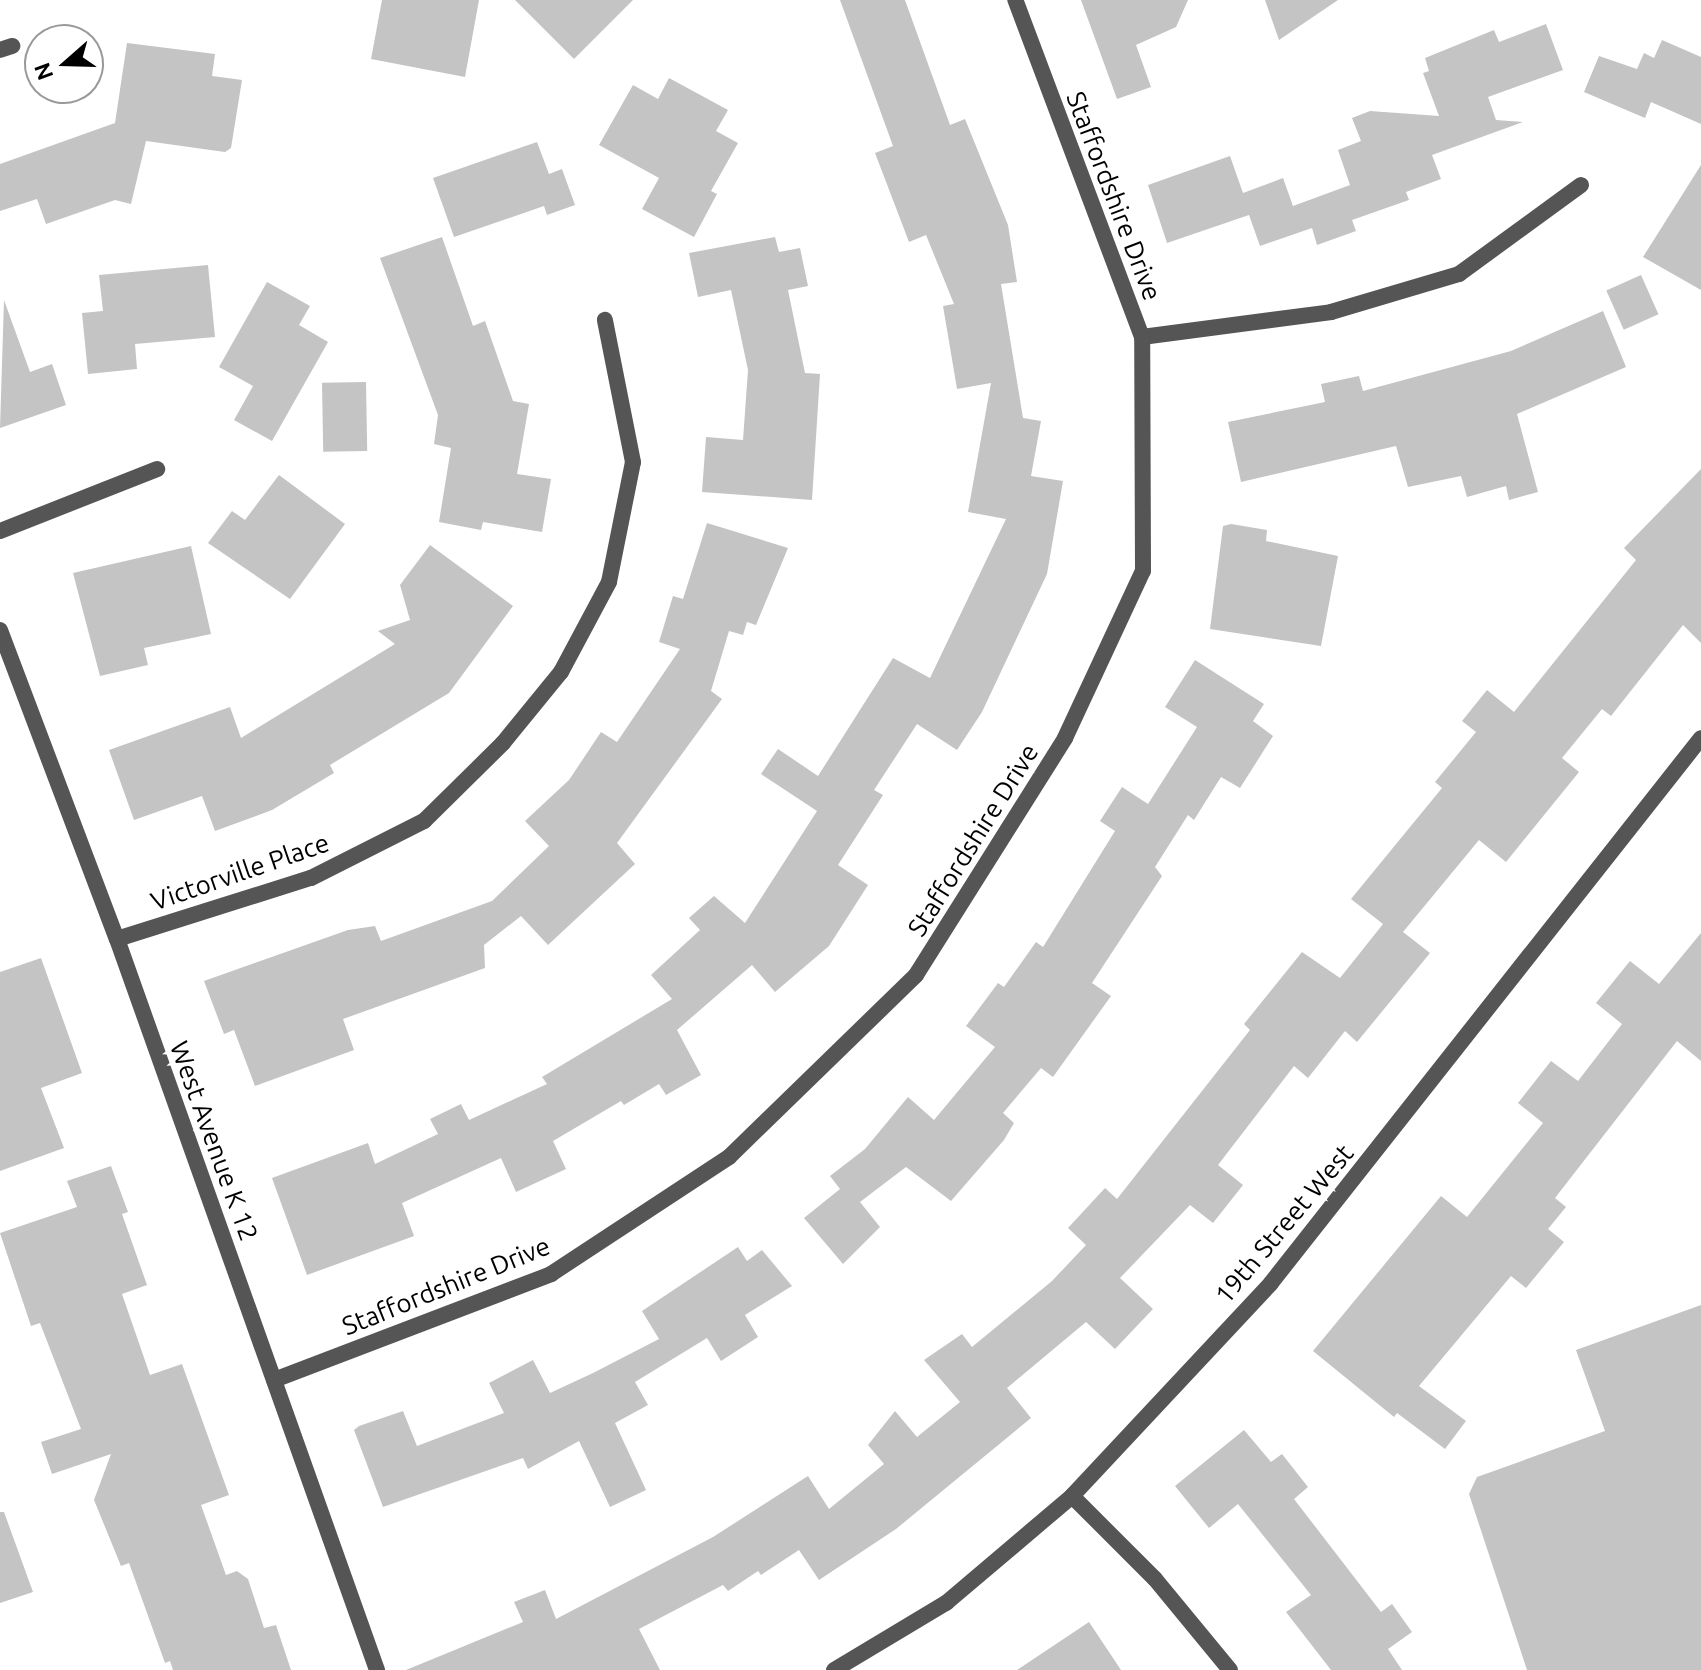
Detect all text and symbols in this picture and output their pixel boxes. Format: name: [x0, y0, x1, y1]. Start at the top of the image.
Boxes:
north arrow: [24, 24, 104, 104]
text: N: [28, 60, 57, 84]
street label: Staffordshire Drive: [1060, 87, 1168, 305]
street label: Staffordshire Drive: [901, 738, 1045, 942]
street label: Victorville Place: [147, 827, 333, 917]
street label: West Avenue K 12: [163, 1037, 265, 1245]
street label: 19th Street West: [1208, 1138, 1360, 1310]
street label: Staffordshire Drive: [338, 1230, 554, 1342]

